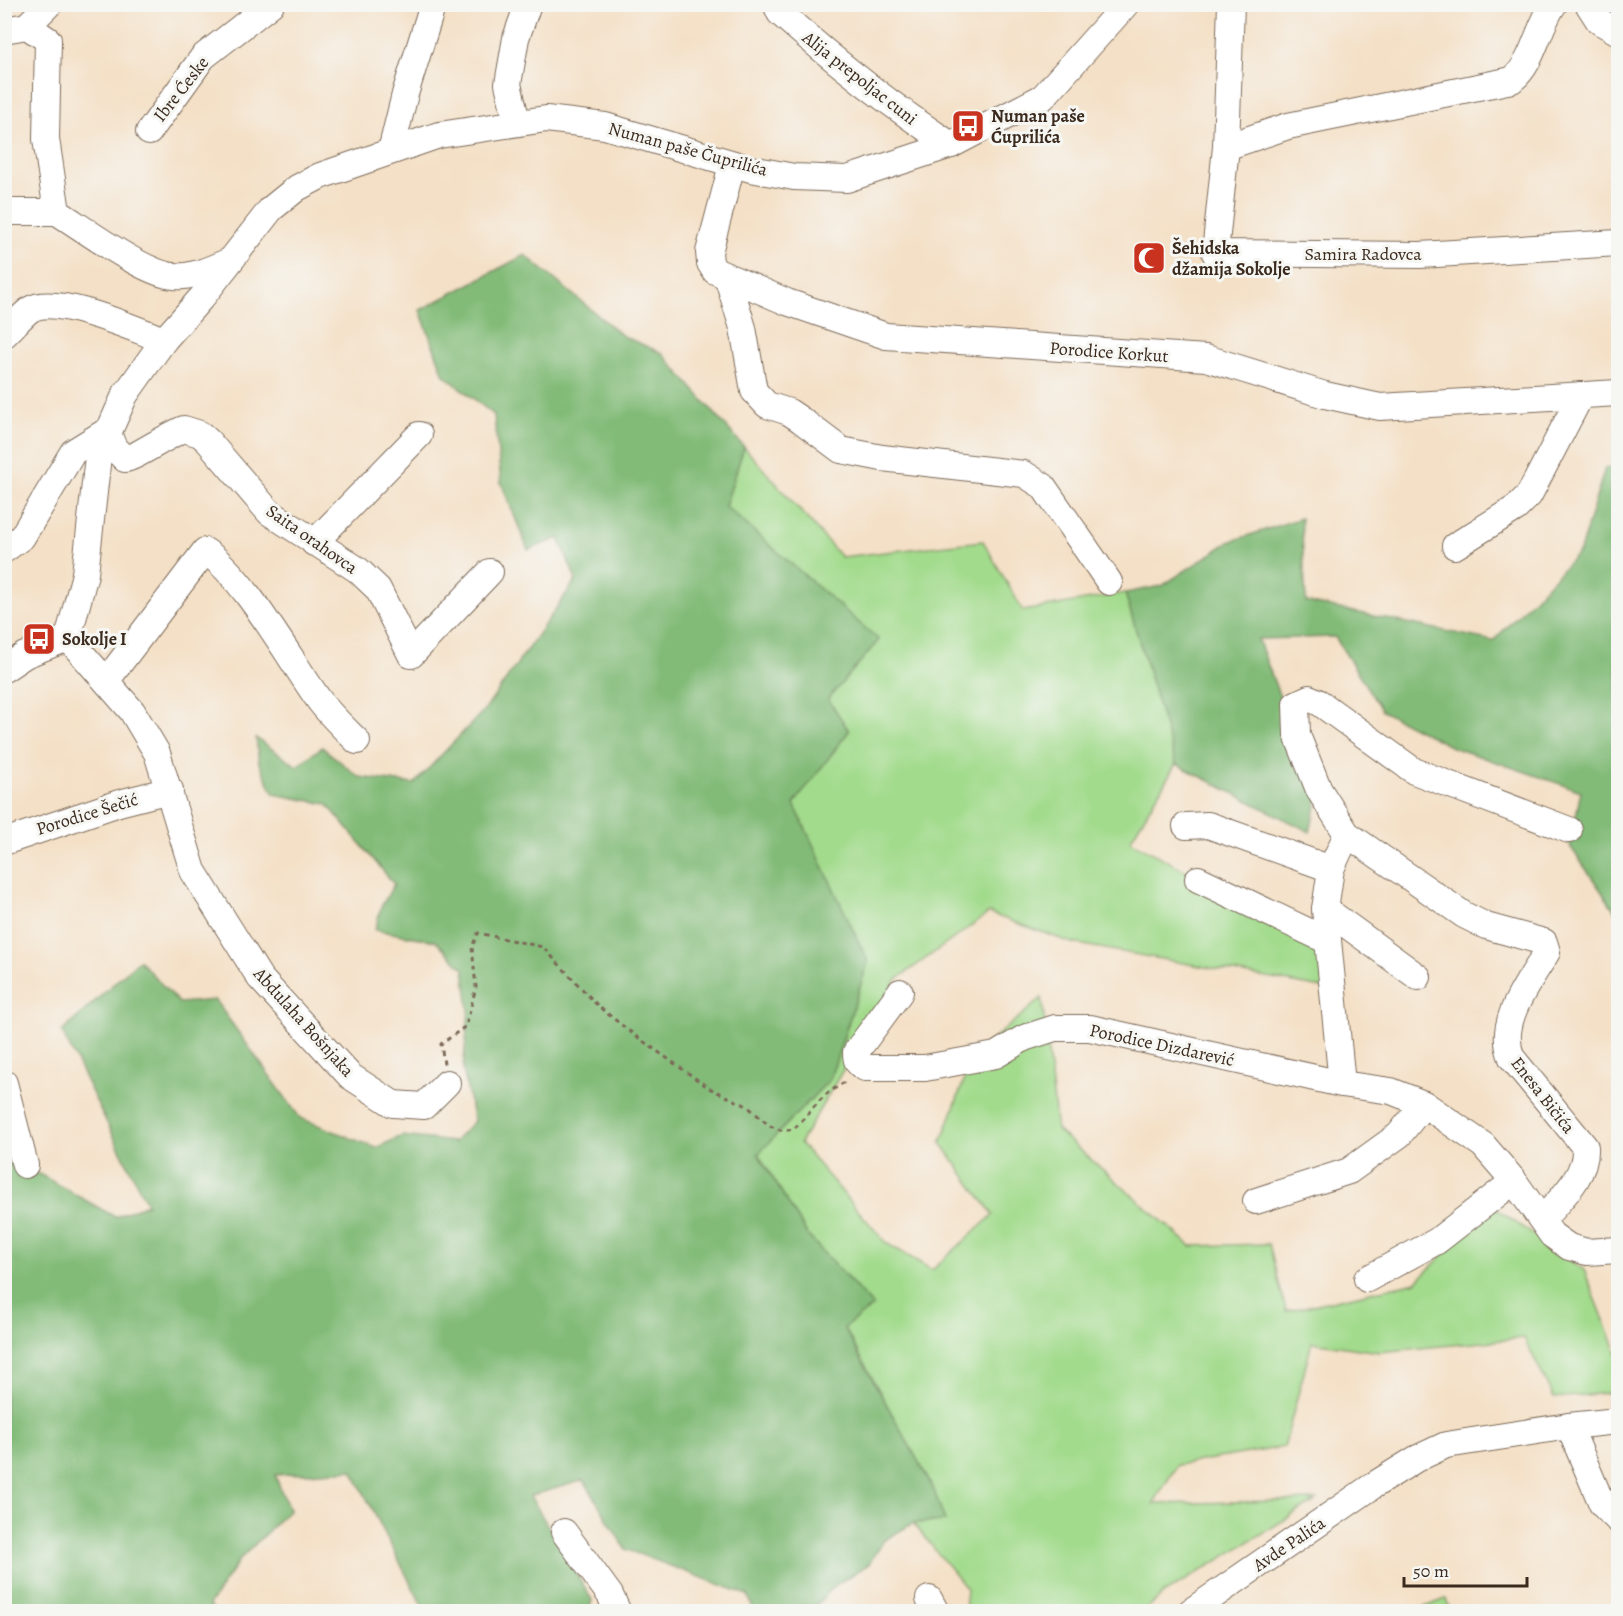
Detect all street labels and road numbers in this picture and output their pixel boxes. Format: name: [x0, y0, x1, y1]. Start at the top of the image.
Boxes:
street label: Alija prepoljac cuni: [797, 25, 922, 130]
street label: Ibre Ćeske: [148, 51, 214, 127]
street label: Numan paše Čuprilića: [606, 116, 771, 182]
street label: Samira Radovca: [1304, 242, 1422, 266]
street label: Porodice Korkut: [1049, 336, 1169, 368]
street label: Saita orahovca: [262, 499, 363, 580]
street label: Porodice Šečić: [33, 787, 141, 841]
street label: Abdulaha Bošnjaka: [248, 961, 360, 1082]
street label: Porodice Dizdarević: [1088, 1018, 1236, 1072]
street label: Enesa Bičića: [1505, 1052, 1581, 1139]
street label: Avde Palića: [1247, 1511, 1330, 1578]

